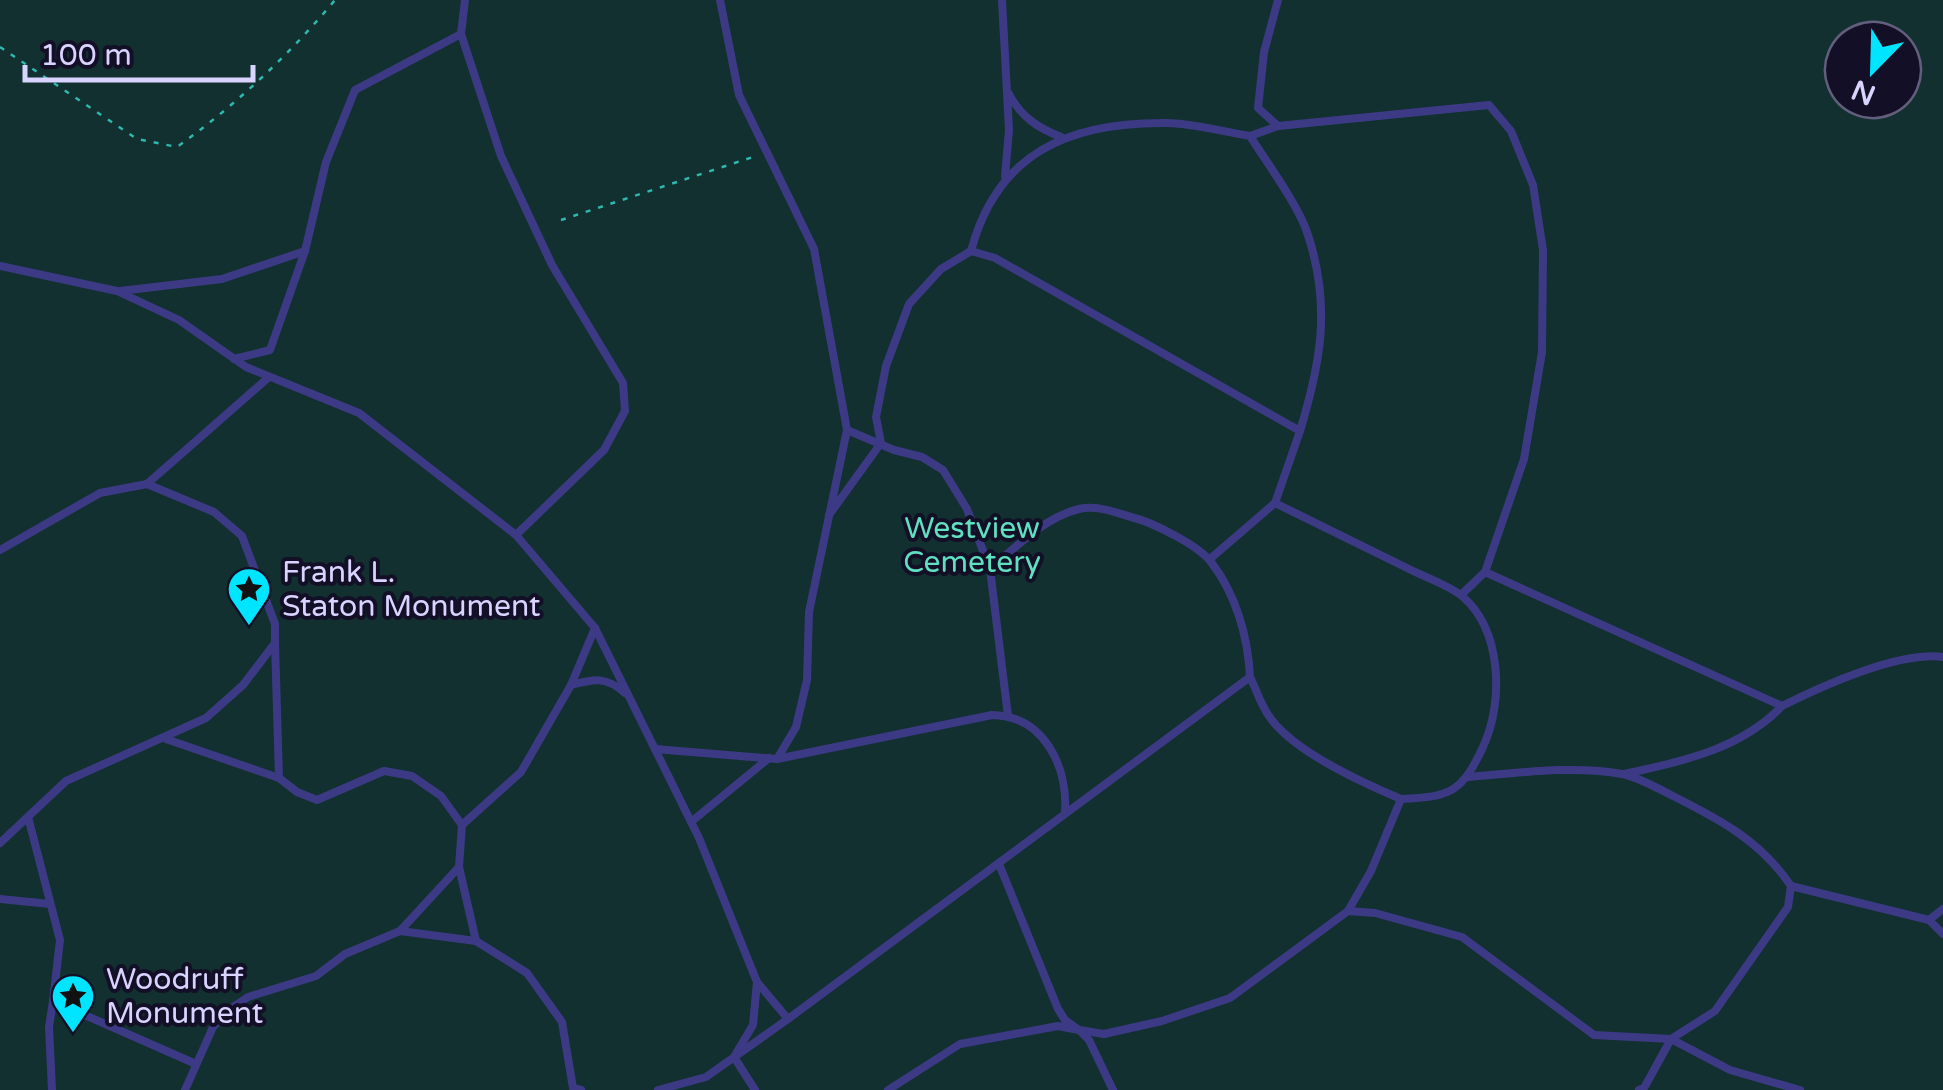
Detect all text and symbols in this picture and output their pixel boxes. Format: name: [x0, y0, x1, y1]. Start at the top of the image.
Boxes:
scale bar: [25, 20, 252, 82]
north arrow: [1823, 20, 1923, 120]
text: 100 m: [40, 37, 132, 74]
text: N: [1847, 72, 1881, 112]
park label: Westview Cemetery: [903, 510, 1041, 581]
place label: Frank L. Staton Monument: [282, 554, 540, 625]
place icon: Frank L. Staton Monument: [226, 566, 272, 627]
place label: Woodruff Monument: [106, 961, 263, 1032]
place icon: Woodruff Monument: [50, 973, 96, 1034]

